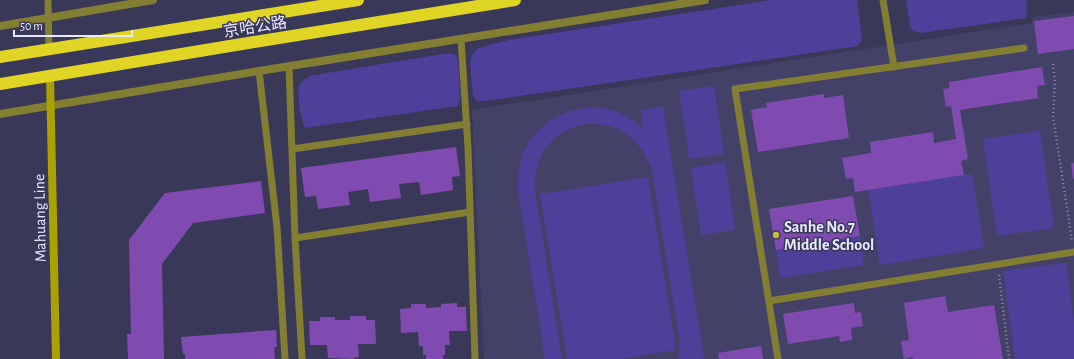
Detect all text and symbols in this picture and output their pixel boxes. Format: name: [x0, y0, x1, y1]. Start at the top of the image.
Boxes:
scale bar: [14, 12, 132, 38]
street label: 京哈公路: [222, 13, 288, 40]
text: 50 m: [20, 20, 43, 32]
street label: Mahuang Line: [31, 174, 49, 262]
place label: Sanhe No.7 Middle School: [784, 219, 874, 253]
marker: Sanhe No.7 Middle School: [771, 230, 781, 240]

